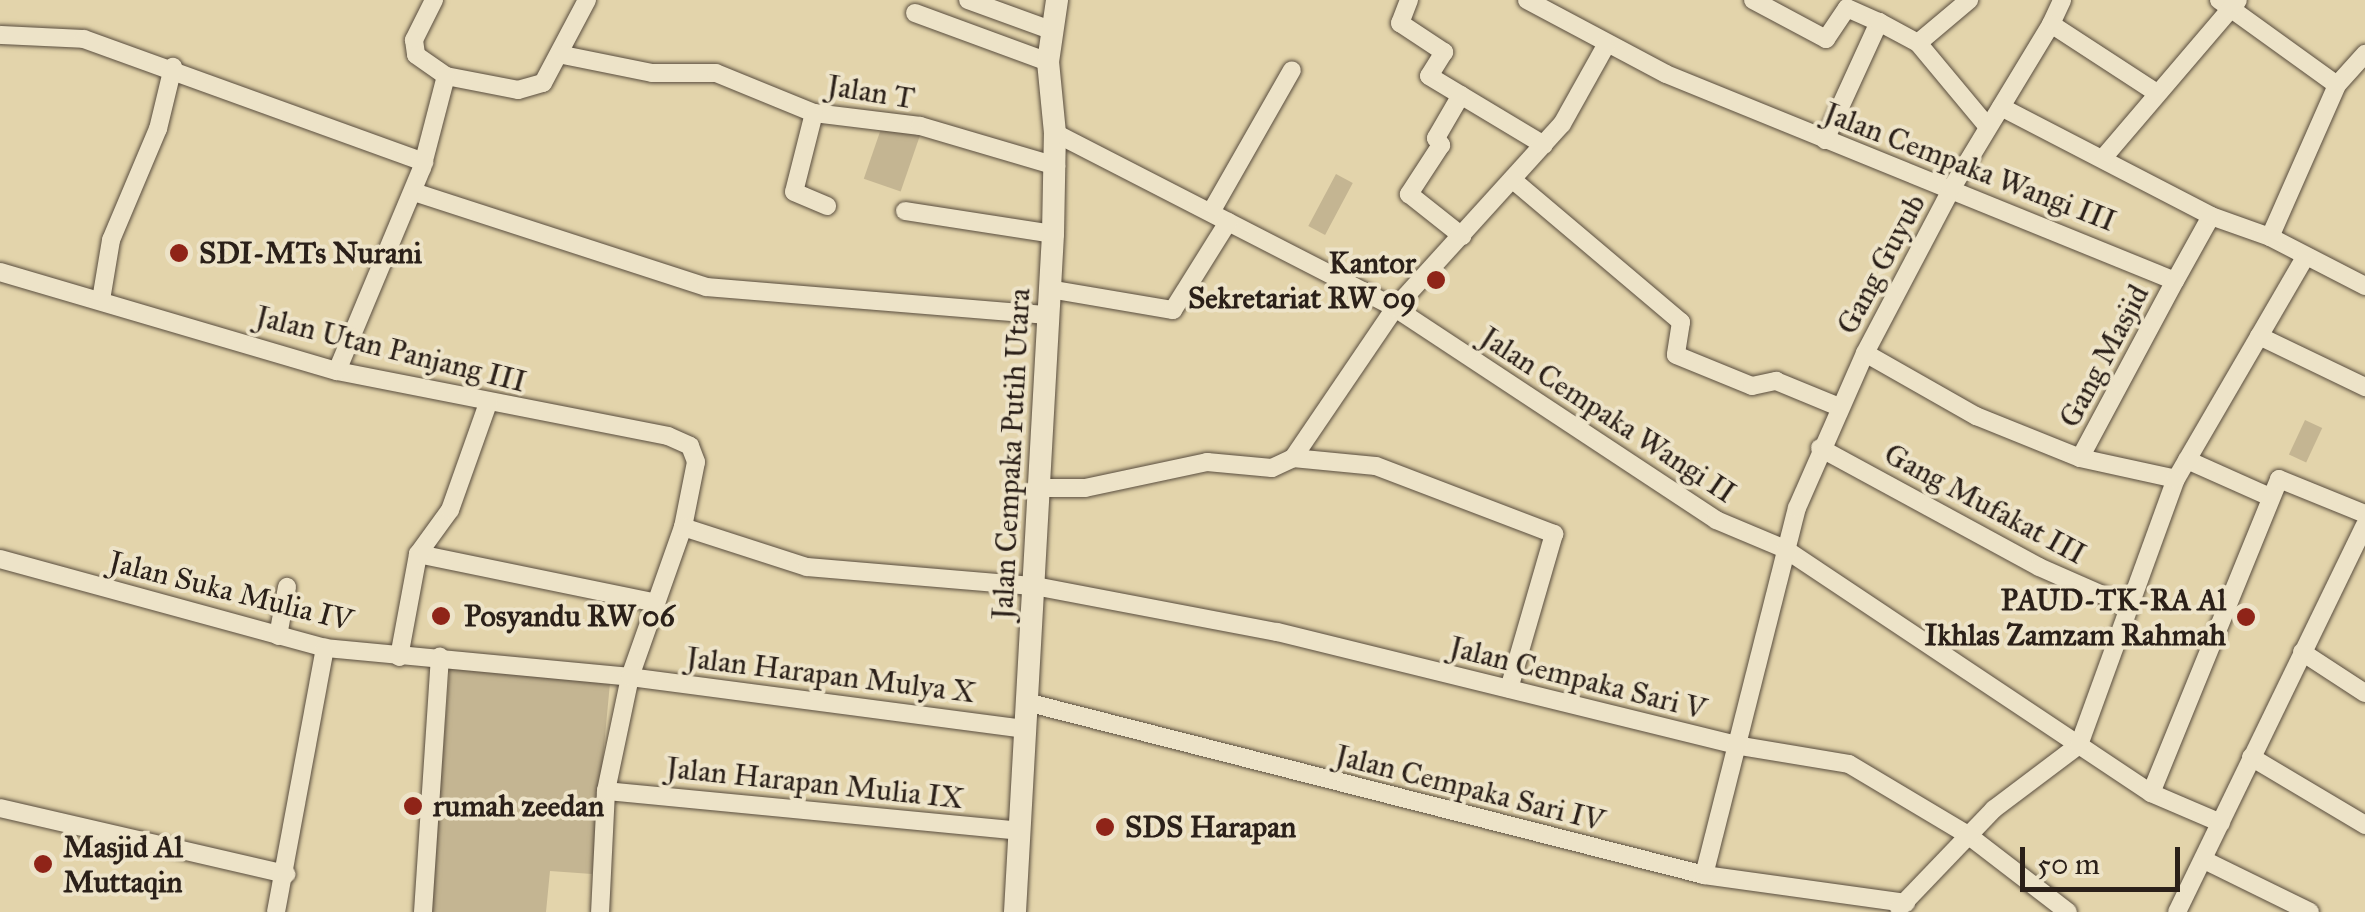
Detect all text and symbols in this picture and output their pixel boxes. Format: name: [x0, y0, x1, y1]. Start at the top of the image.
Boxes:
street label: Jalan T: [825, 67, 917, 117]
street label: Jalan Cempaka Wangi III: [1819, 95, 2121, 239]
street label: Gang Guyub: [1829, 188, 1933, 340]
place label: SDI-MTs Nurani: [199, 235, 422, 271]
marker: SDI-MTs Nurani: [168, 242, 190, 264]
place label: Kantor Sekretariat RW 09: [1188, 245, 1416, 316]
marker: Kantor Sekretariat RW 09: [1425, 269, 1447, 291]
street label: Gang Masjid: [2051, 279, 2157, 433]
street label: Jalan Cempaka Putih Utara: [984, 287, 1038, 621]
street label: Jalan Utan Panjang III: [252, 298, 530, 400]
street label: Jalan Cempaka Wangi II: [1474, 319, 1742, 511]
street label: Gang Mufakat III: [1878, 436, 2092, 572]
street label: Jalan Suka Mulia IV: [106, 543, 356, 639]
place label: PAUD-TK-RA Al Ikhlas Zamzam Rahmah: [1925, 582, 2226, 652]
place label: Posyandu RW 06: [464, 598, 675, 634]
marker: Posyandu RW 06: [428, 603, 454, 629]
marker: PAUD-TK-RA Al Ikhlas Zamzam Rahmah: [2235, 606, 2257, 628]
street label: Jalan Cempaka Sari V: [1446, 629, 1710, 727]
street label: Jalan Harapan Mulya X: [684, 639, 978, 711]
street label: Jalan Cempaka Sari IV: [1332, 737, 1608, 839]
street label: Jalan Harapan Mulia IX: [665, 749, 965, 817]
place label: rumah zeedan: [433, 788, 604, 824]
marker: rumah zeedan: [402, 795, 424, 817]
place label: SDS Harapan: [1125, 809, 1296, 845]
marker: SDS Harapan: [1094, 816, 1116, 838]
scale bar: [2025, 827, 2185, 889]
place label: Masjid Al Muttaqin: [63, 829, 183, 900]
text: 50 m: [2037, 846, 2100, 882]
marker: Masjid Al Muttaqin: [32, 853, 54, 875]

